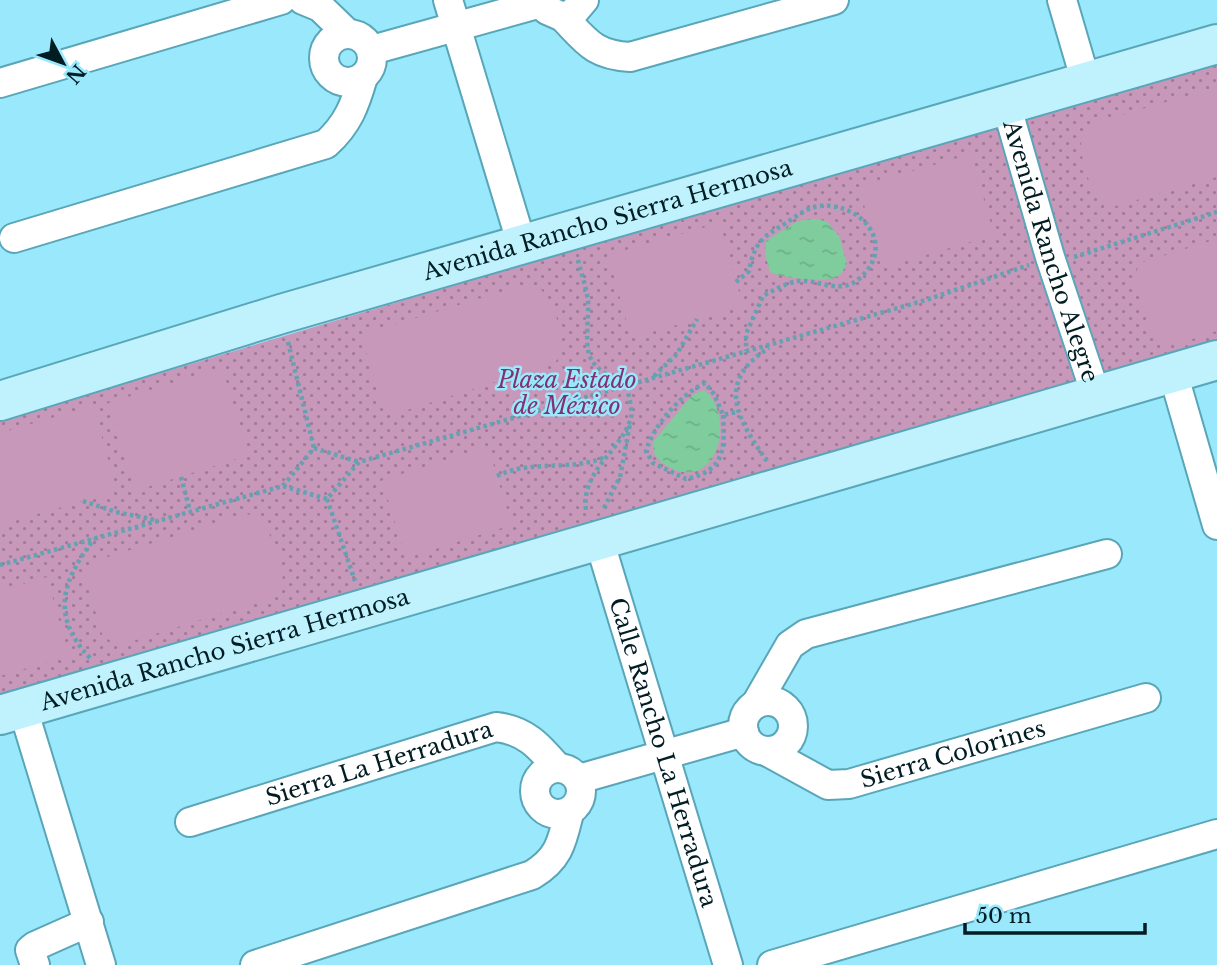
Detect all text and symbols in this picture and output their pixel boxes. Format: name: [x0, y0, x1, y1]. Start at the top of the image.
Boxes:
north arrow: [28, 28, 98, 98]
text: N: [61, 60, 90, 88]
street label: Avenida Rancho Alegre: [997, 116, 1105, 386]
street label: Avenida Rancho Sierra Hermosa: [419, 153, 796, 287]
park label: Plaza Estado de México: [496, 366, 637, 420]
street label: Avenida Rancho Sierra Hermosa: [36, 582, 413, 717]
street label: Calle Rancho La Herradura: [603, 594, 724, 911]
street label: Sierra Colorines: [857, 714, 1049, 794]
street label: Sierra La Herradura: [262, 715, 496, 812]
scale bar: [965, 892, 1145, 936]
text: 50 m: [976, 903, 1032, 929]

